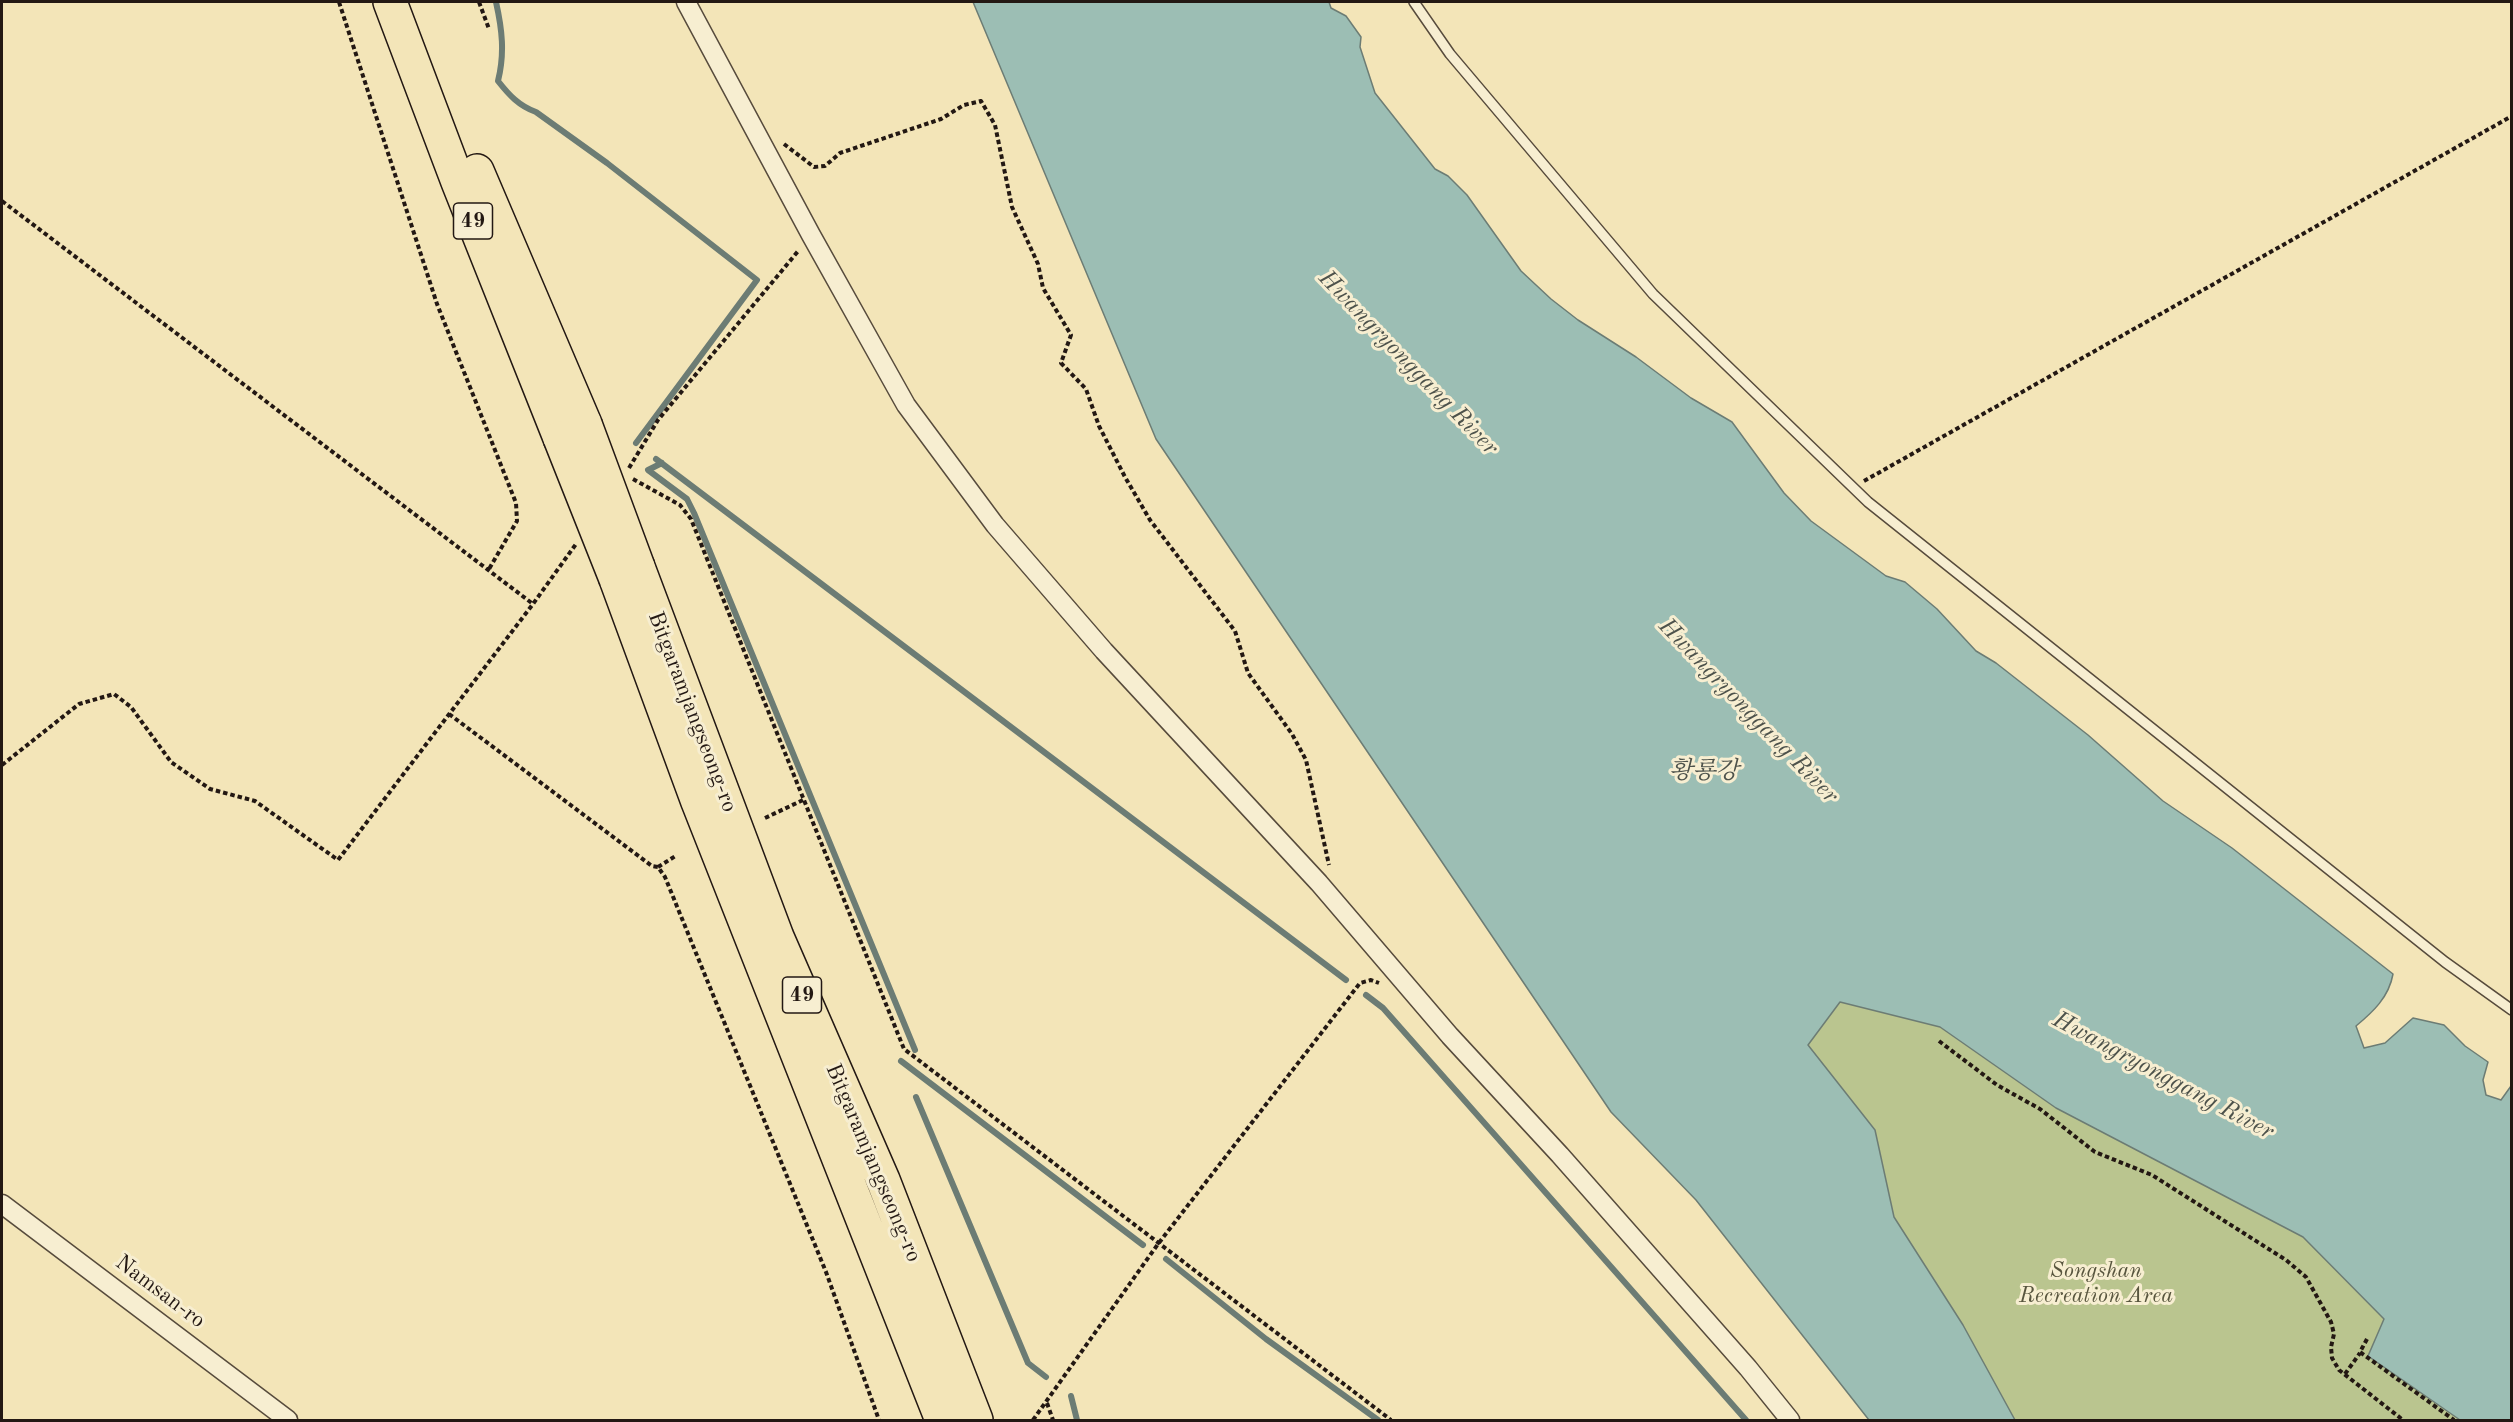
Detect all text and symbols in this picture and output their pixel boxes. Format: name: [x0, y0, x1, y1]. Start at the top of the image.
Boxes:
road number: 49: [454, 203, 492, 239]
water label: Hwangryonggang River: [1312, 264, 1504, 462]
street label: Bitgaramjangseong-ro: [642, 608, 742, 816]
water label: Hwangryonggang River: [1652, 612, 1844, 810]
water label: 황룡강: [1669, 758, 1739, 786]
road number: 49: [782, 977, 822, 1013]
water label: Hwangryonggang River: [2047, 1005, 2279, 1147]
street label: Bitgaramjangseong-ro: [819, 1060, 927, 1266]
street label: Namsan-ro: [110, 1250, 210, 1334]
park label: Songshan Recreation Area: [2019, 1258, 2173, 1310]

